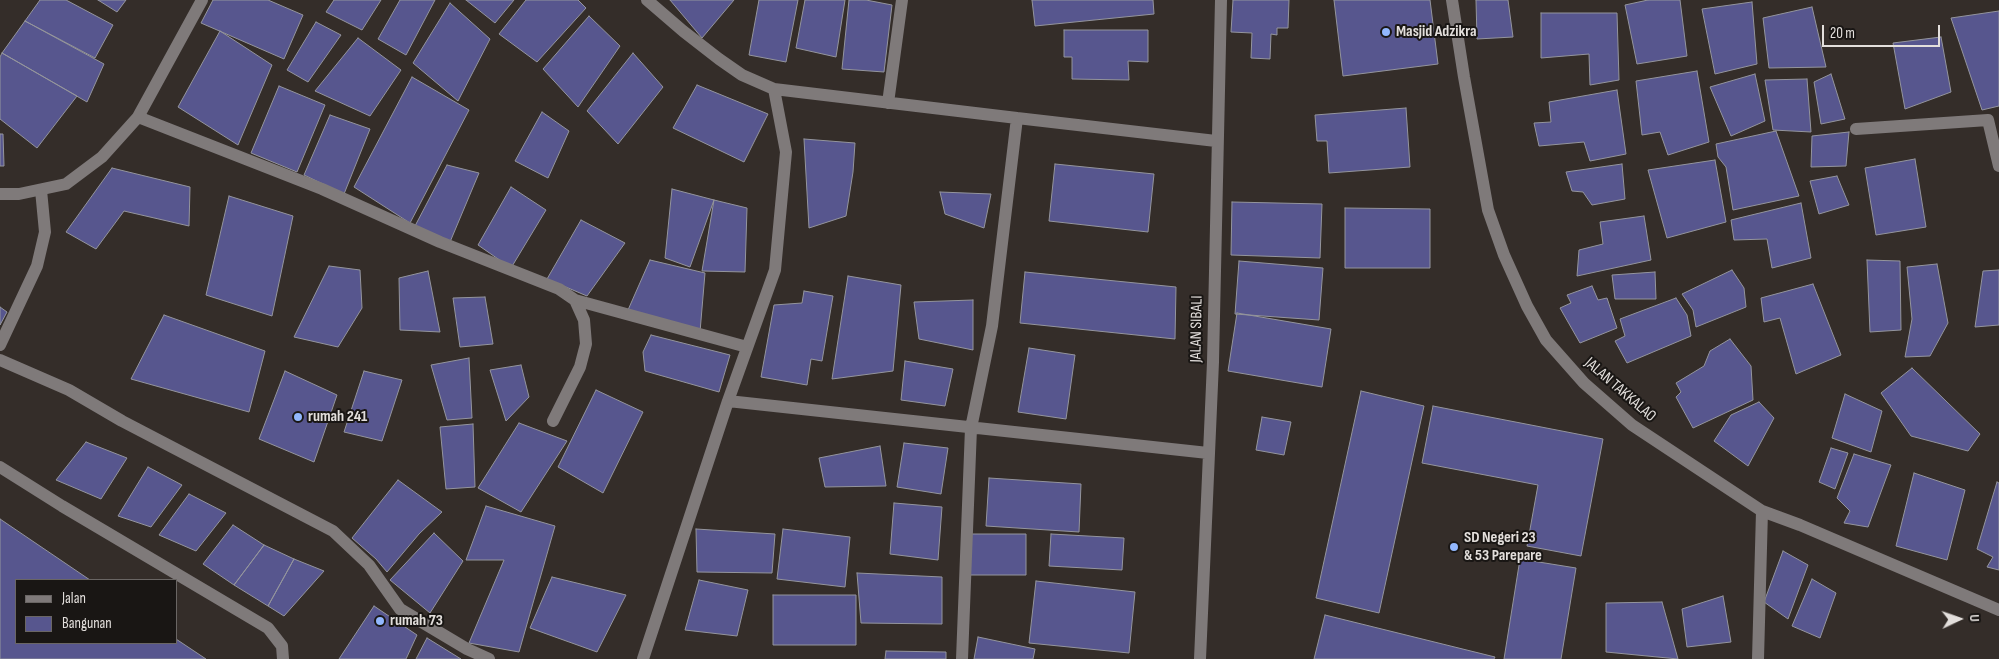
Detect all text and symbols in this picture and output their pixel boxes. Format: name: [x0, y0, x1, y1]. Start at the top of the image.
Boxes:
scale bar: [1824, 15, 1942, 47]
place label: Masjid Adzikra: [1396, 22, 1477, 42]
text: 20 m: [1830, 24, 1855, 43]
marker: Masjid Adzikra: [1380, 26, 1392, 38]
street label: JALAN SIBALI: [1187, 295, 1207, 363]
street label: JALAN TAKKALAO: [1580, 354, 1660, 426]
place label: rumah 241: [308, 407, 367, 427]
marker: rumah 241: [292, 411, 304, 423]
place label: SD Negeri 23 & 53 Parepare: [1464, 528, 1542, 566]
marker: SD Negeri 23 & 53 Parepare: [1448, 541, 1460, 553]
legend: [15, 579, 178, 644]
text: Jalan: [62, 589, 86, 608]
north arrow: [1934, 594, 1984, 644]
place label: rumah 73: [390, 611, 443, 631]
text: Bangunan: [62, 614, 112, 633]
text: U: [1966, 614, 1983, 622]
marker: rumah 73: [374, 615, 386, 627]

